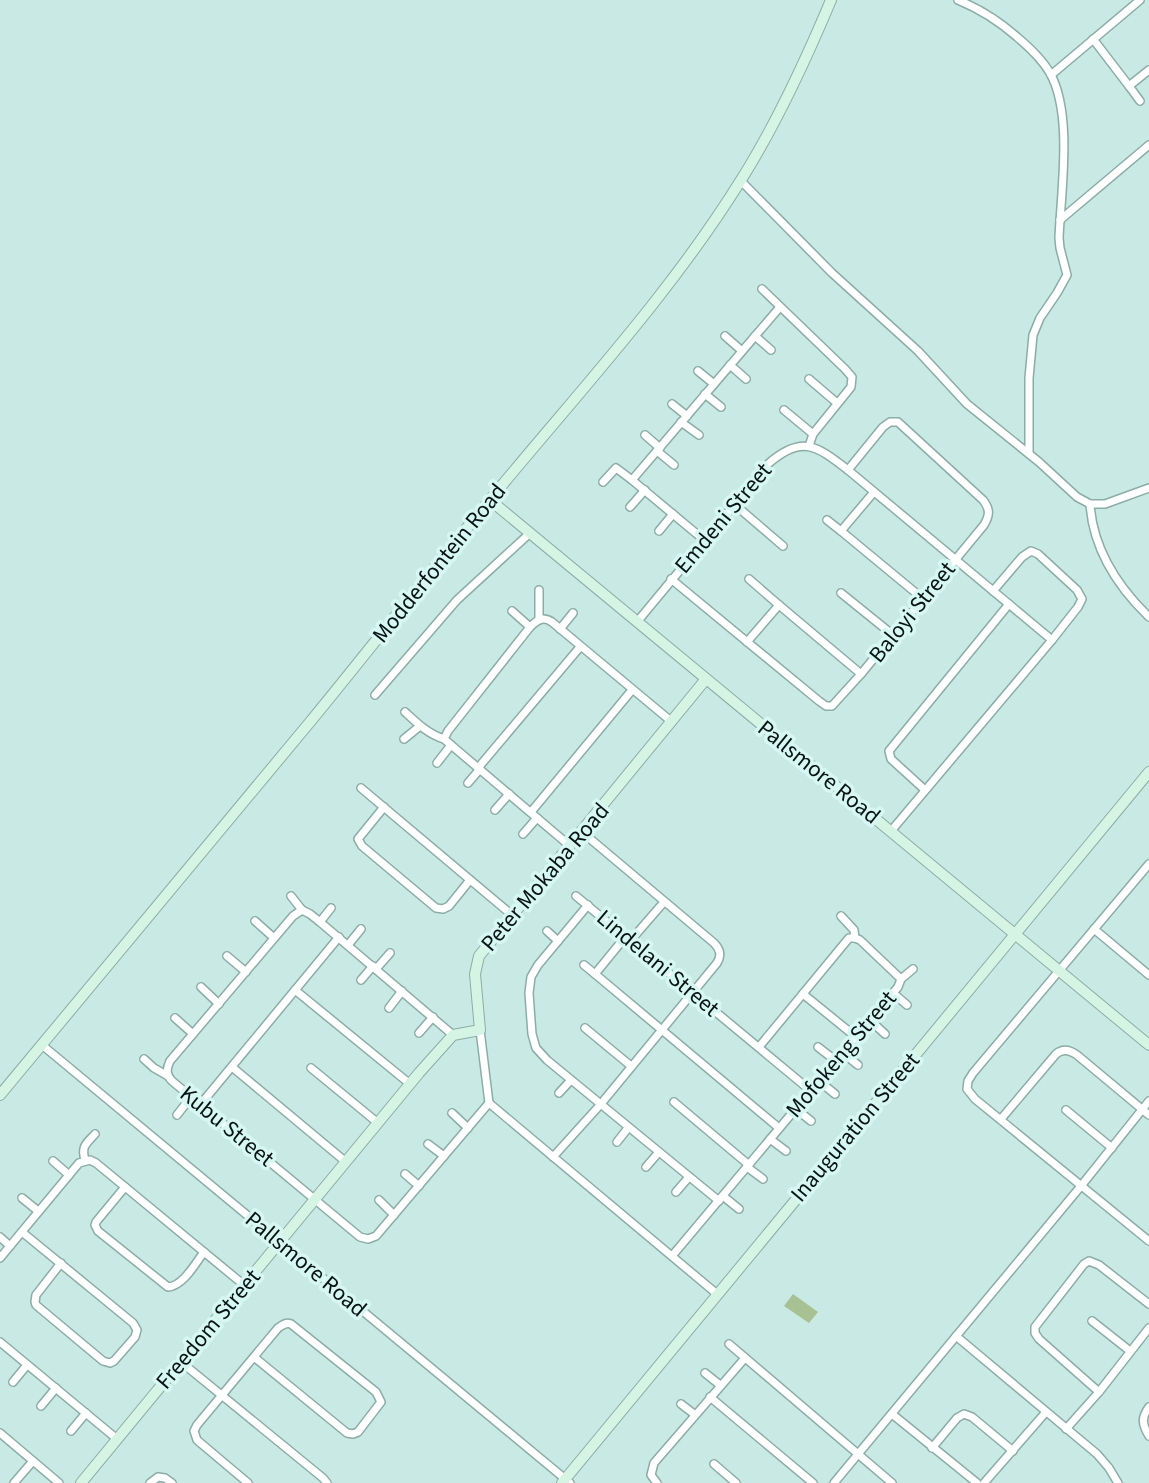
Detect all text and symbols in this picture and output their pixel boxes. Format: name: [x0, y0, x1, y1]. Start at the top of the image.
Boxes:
street label: Emdeni Street: [667, 455, 779, 581]
street label: Modderfontein Road: [364, 476, 514, 650]
street label: Baloyi Street: [861, 554, 963, 670]
street label: Pallsmore Road: [750, 712, 888, 832]
street label: Peter Mokaba Road: [473, 796, 617, 958]
street label: Lindelani Street: [589, 902, 727, 1024]
street label: Mofokeng Street: [778, 983, 904, 1125]
street label: Inauguration Street: [782, 1045, 928, 1209]
street label: Kubu Street: [173, 1078, 281, 1175]
street label: Pallsmore Road: [238, 1203, 374, 1325]
street label: Freedom Street: [148, 1262, 268, 1396]

